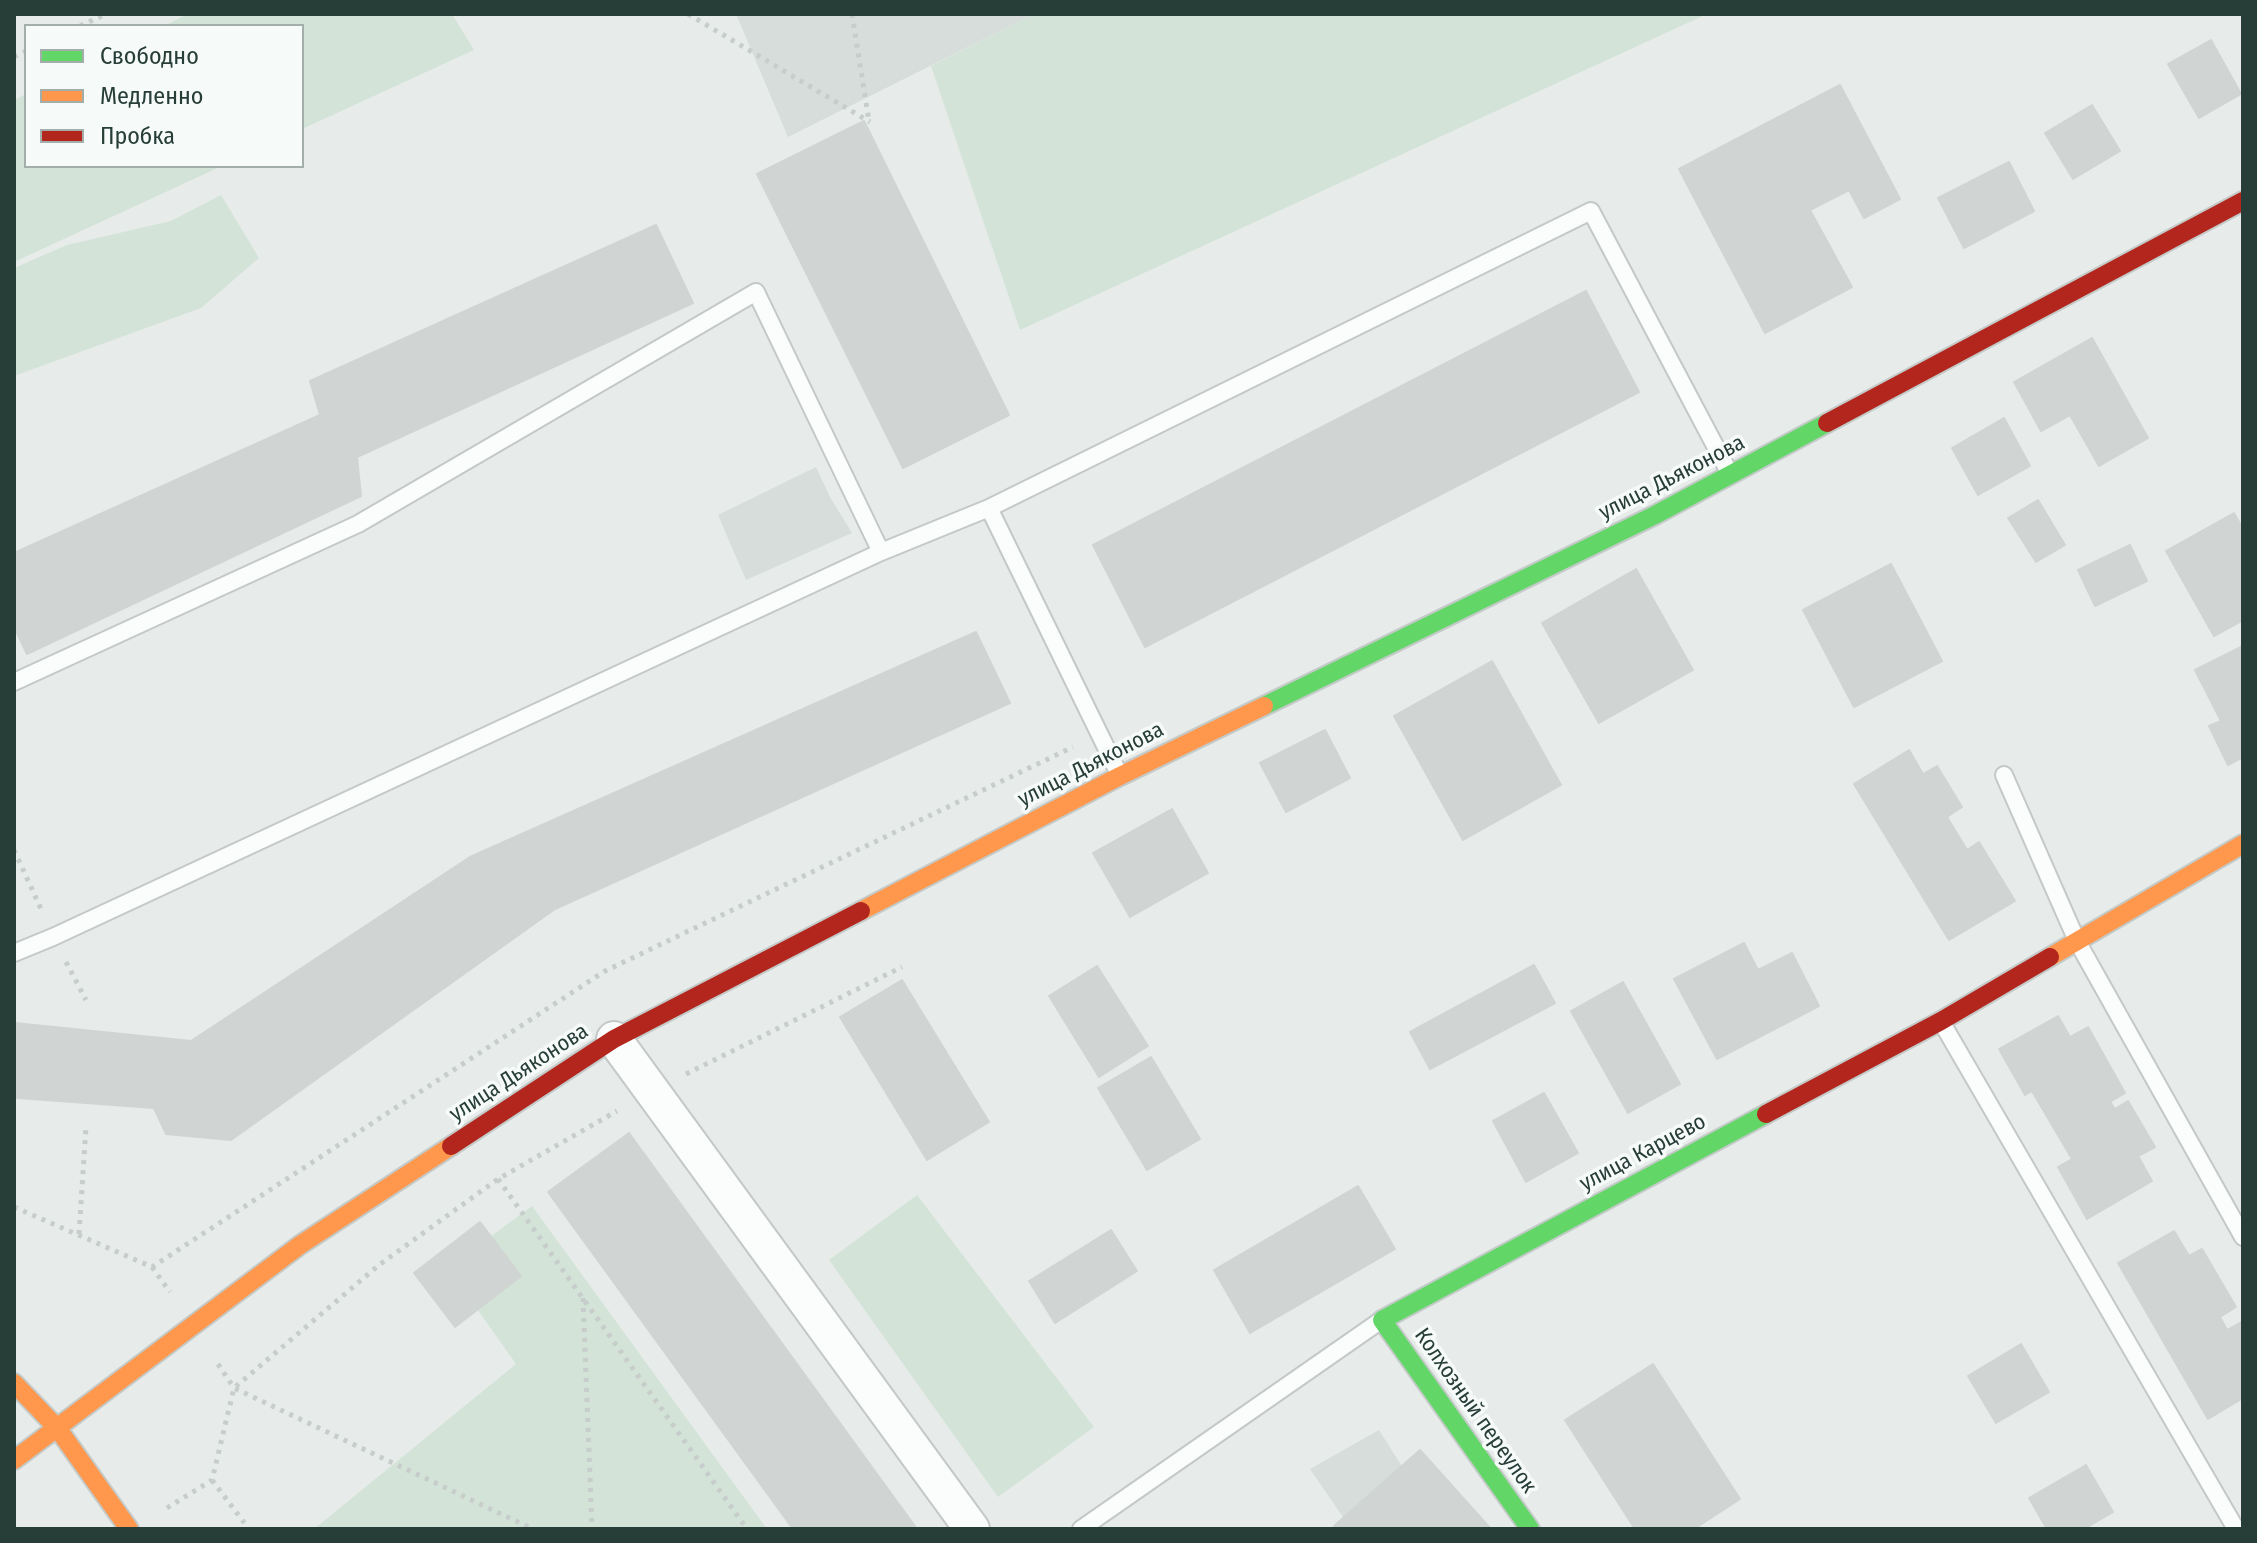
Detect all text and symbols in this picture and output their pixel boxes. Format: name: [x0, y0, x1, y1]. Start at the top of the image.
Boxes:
legend: [24, 24, 304, 168]
text: Свободно: [100, 42, 199, 70]
text: Медленно: [100, 82, 203, 110]
text: Пробка: [100, 122, 175, 150]
street label: улица Дьяконова: [1595, 430, 1749, 526]
street label: улица Дьяконова: [1014, 717, 1168, 813]
street label: улица Дьяконова: [445, 1018, 593, 1128]
street label: улица Карцево: [1575, 1109, 1711, 1197]
street label: Колхозный переулок: [1408, 1323, 1542, 1499]

